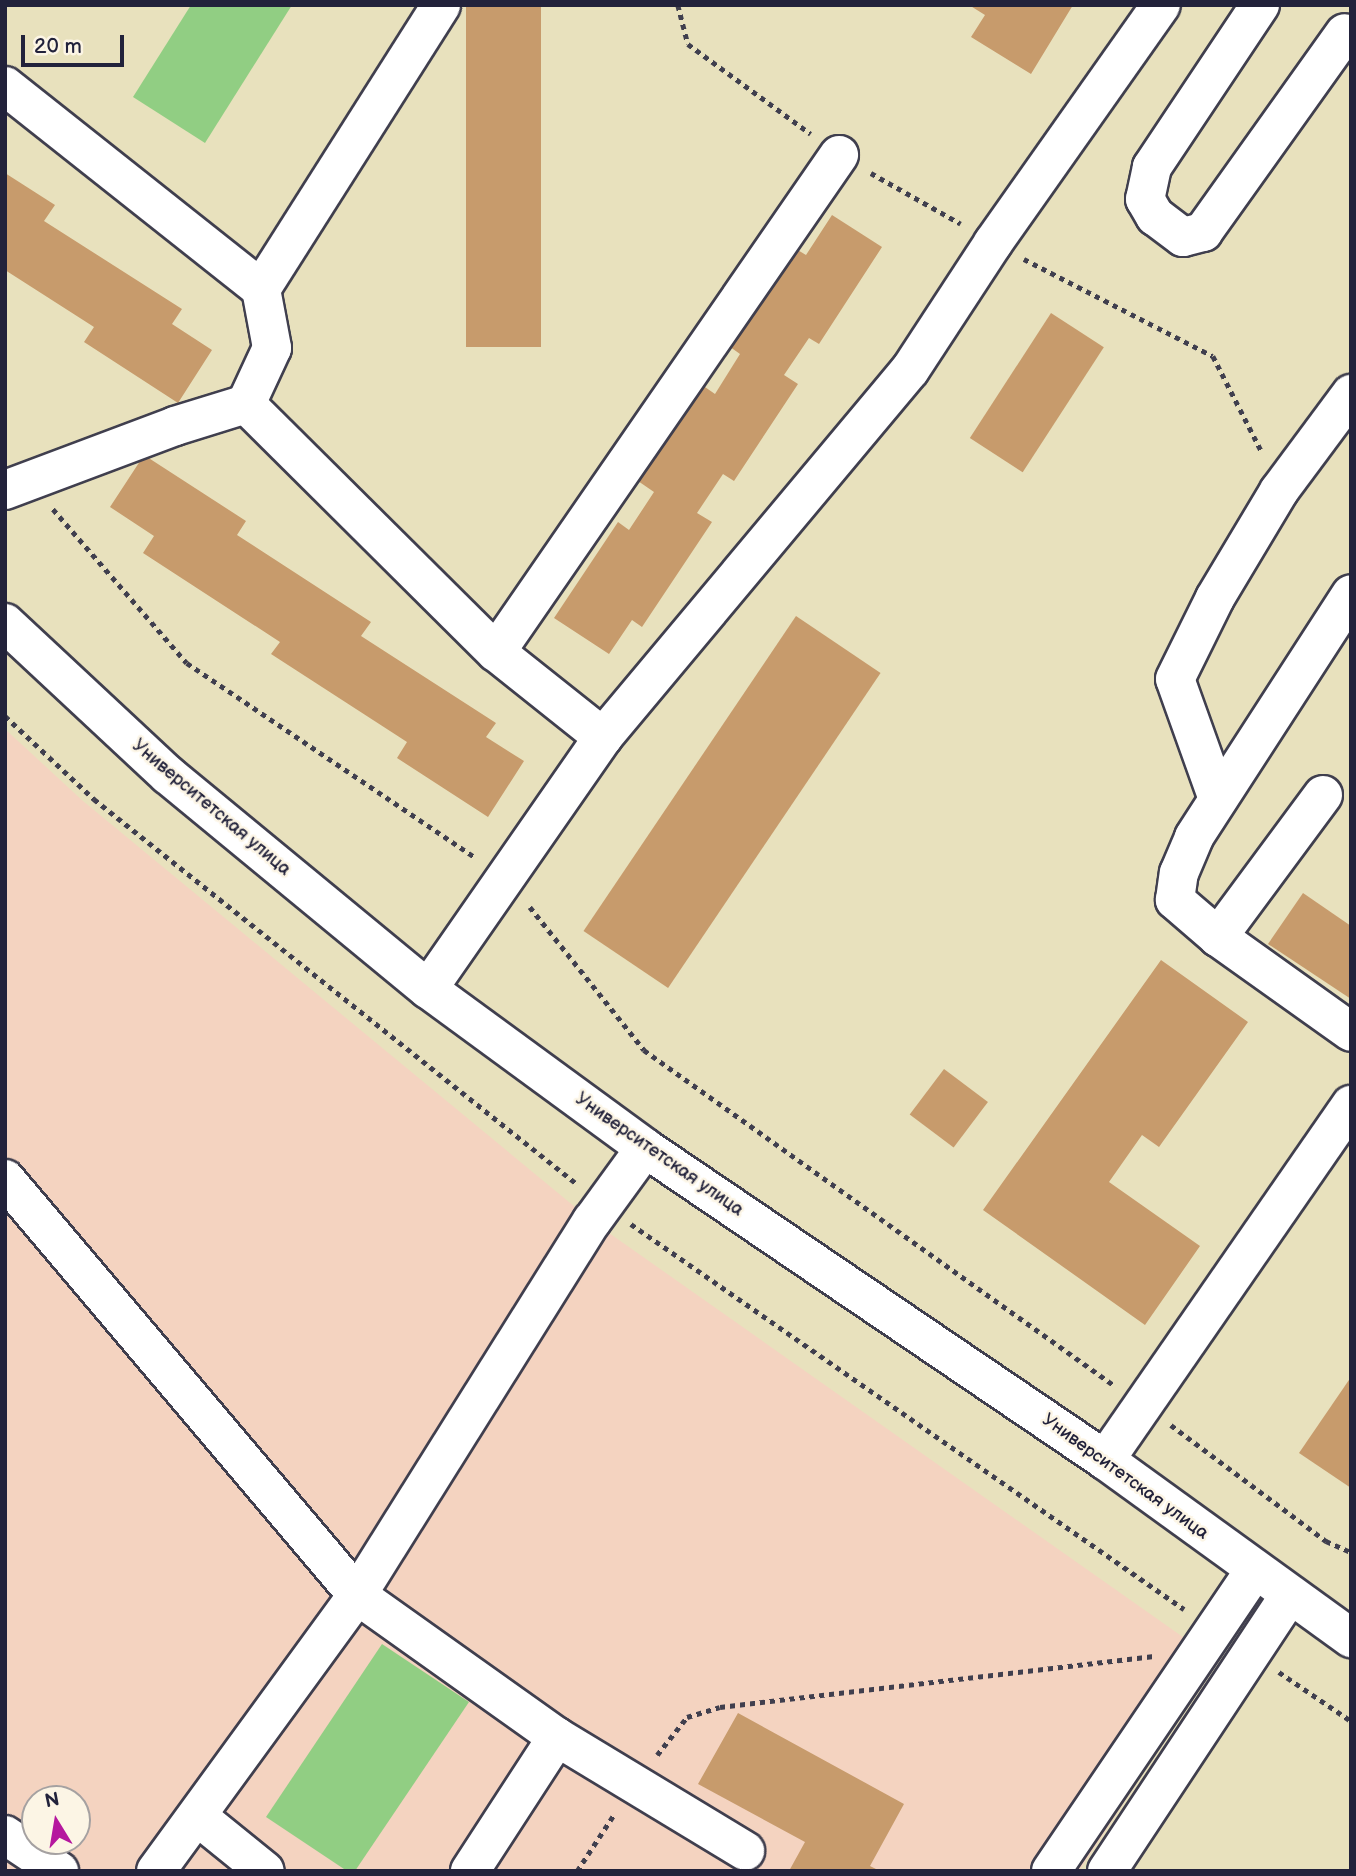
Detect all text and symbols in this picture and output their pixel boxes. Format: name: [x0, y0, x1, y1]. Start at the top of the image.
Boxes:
scale bar: [24, 21, 128, 65]
text: 20 m: [34, 34, 82, 59]
street label: Университетская улица: [127, 735, 295, 881]
street label: Университетская улица: [571, 1089, 747, 1221]
street label: Университетская улица: [1038, 1409, 1212, 1545]
north arrow: [21, 1785, 91, 1855]
text: N: [43, 1788, 61, 1814]

